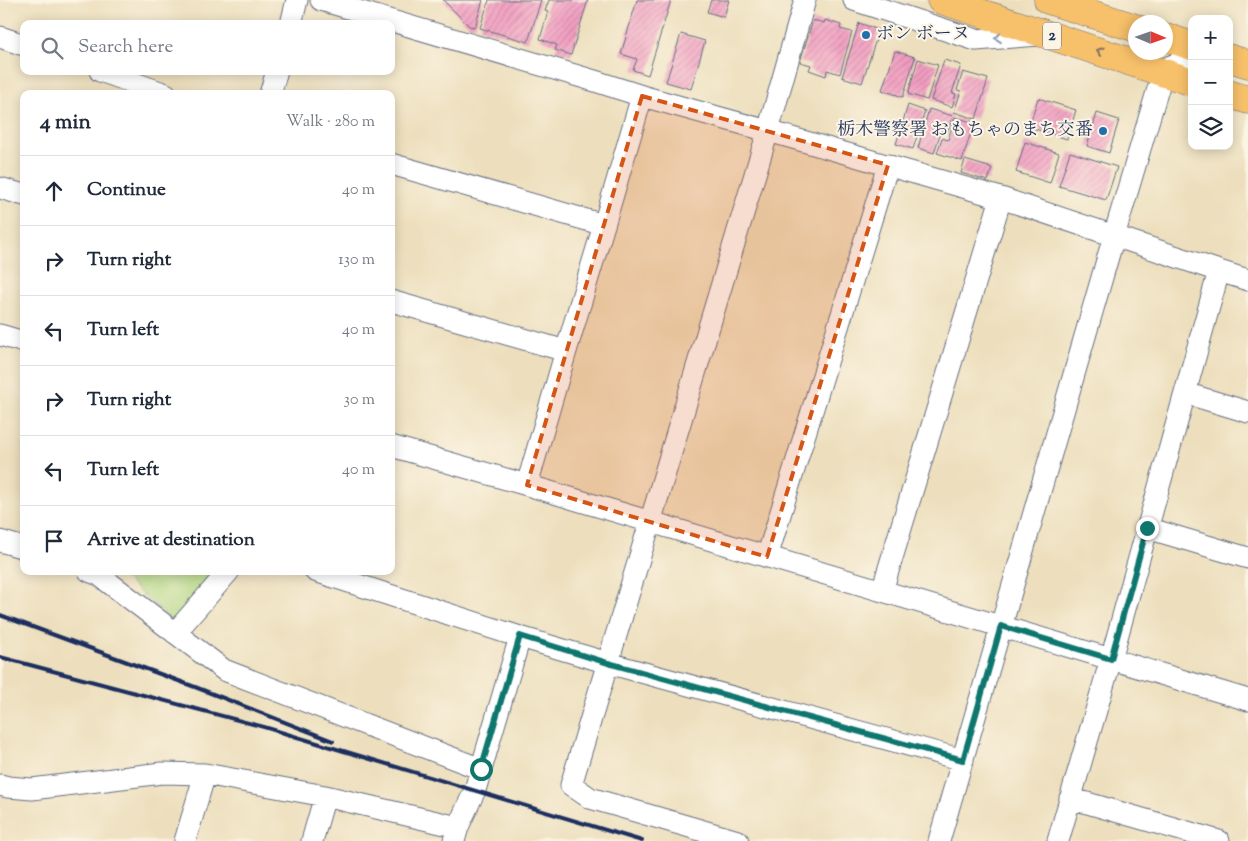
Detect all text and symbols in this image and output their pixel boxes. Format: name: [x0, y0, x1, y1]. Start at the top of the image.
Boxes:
north arrow: [1128, 15, 1173, 60]
map controls: [1188, 15, 1233, 150]
button: +: [1188, 15, 1233, 60]
search box: [20, 20, 395, 75]
place label: ボン ボーヌ: [876, 22, 970, 48]
road number: 2: [1043, 22, 1061, 50]
marker: ボン ボーヌ: [860, 29, 872, 41]
one-way arrow: [994, 32, 1002, 43]
icon: search: [38, 34, 66, 62]
text: Search here: [78, 34, 173, 61]
one-way arrow: [1097, 47, 1105, 57]
button: −: [1188, 60, 1233, 105]
button: layers: [1188, 105, 1233, 150]
text: 4 min: [40, 108, 91, 138]
text: Walk · 280 m: [286, 111, 375, 134]
place label: 栃木警察署 おもちゃのまち交番: [837, 118, 1093, 144]
marker: 栃木警察署 おもちゃのまち交番: [1097, 125, 1109, 137]
icon: ahead: [40, 177, 68, 205]
text: Continue: [87, 177, 166, 204]
text: 40 m: [342, 179, 375, 202]
icon: right: [40, 247, 68, 275]
text: Turn right: [87, 247, 171, 274]
text: 130 m: [338, 249, 375, 272]
icon: left: [40, 317, 68, 345]
text: Turn left: [87, 317, 159, 344]
text: 40 m: [342, 319, 375, 342]
icon: right: [40, 387, 68, 415]
text: Turn right: [87, 387, 171, 414]
text: 30 m: [344, 389, 375, 412]
icon: left: [40, 457, 68, 485]
text: Turn left: [87, 457, 159, 484]
text: 40 m: [342, 459, 375, 482]
route end: [1136, 517, 1159, 540]
icon: arrive: [40, 527, 68, 555]
text: Arrive at destination: [87, 527, 255, 554]
route start: [470, 758, 493, 781]

